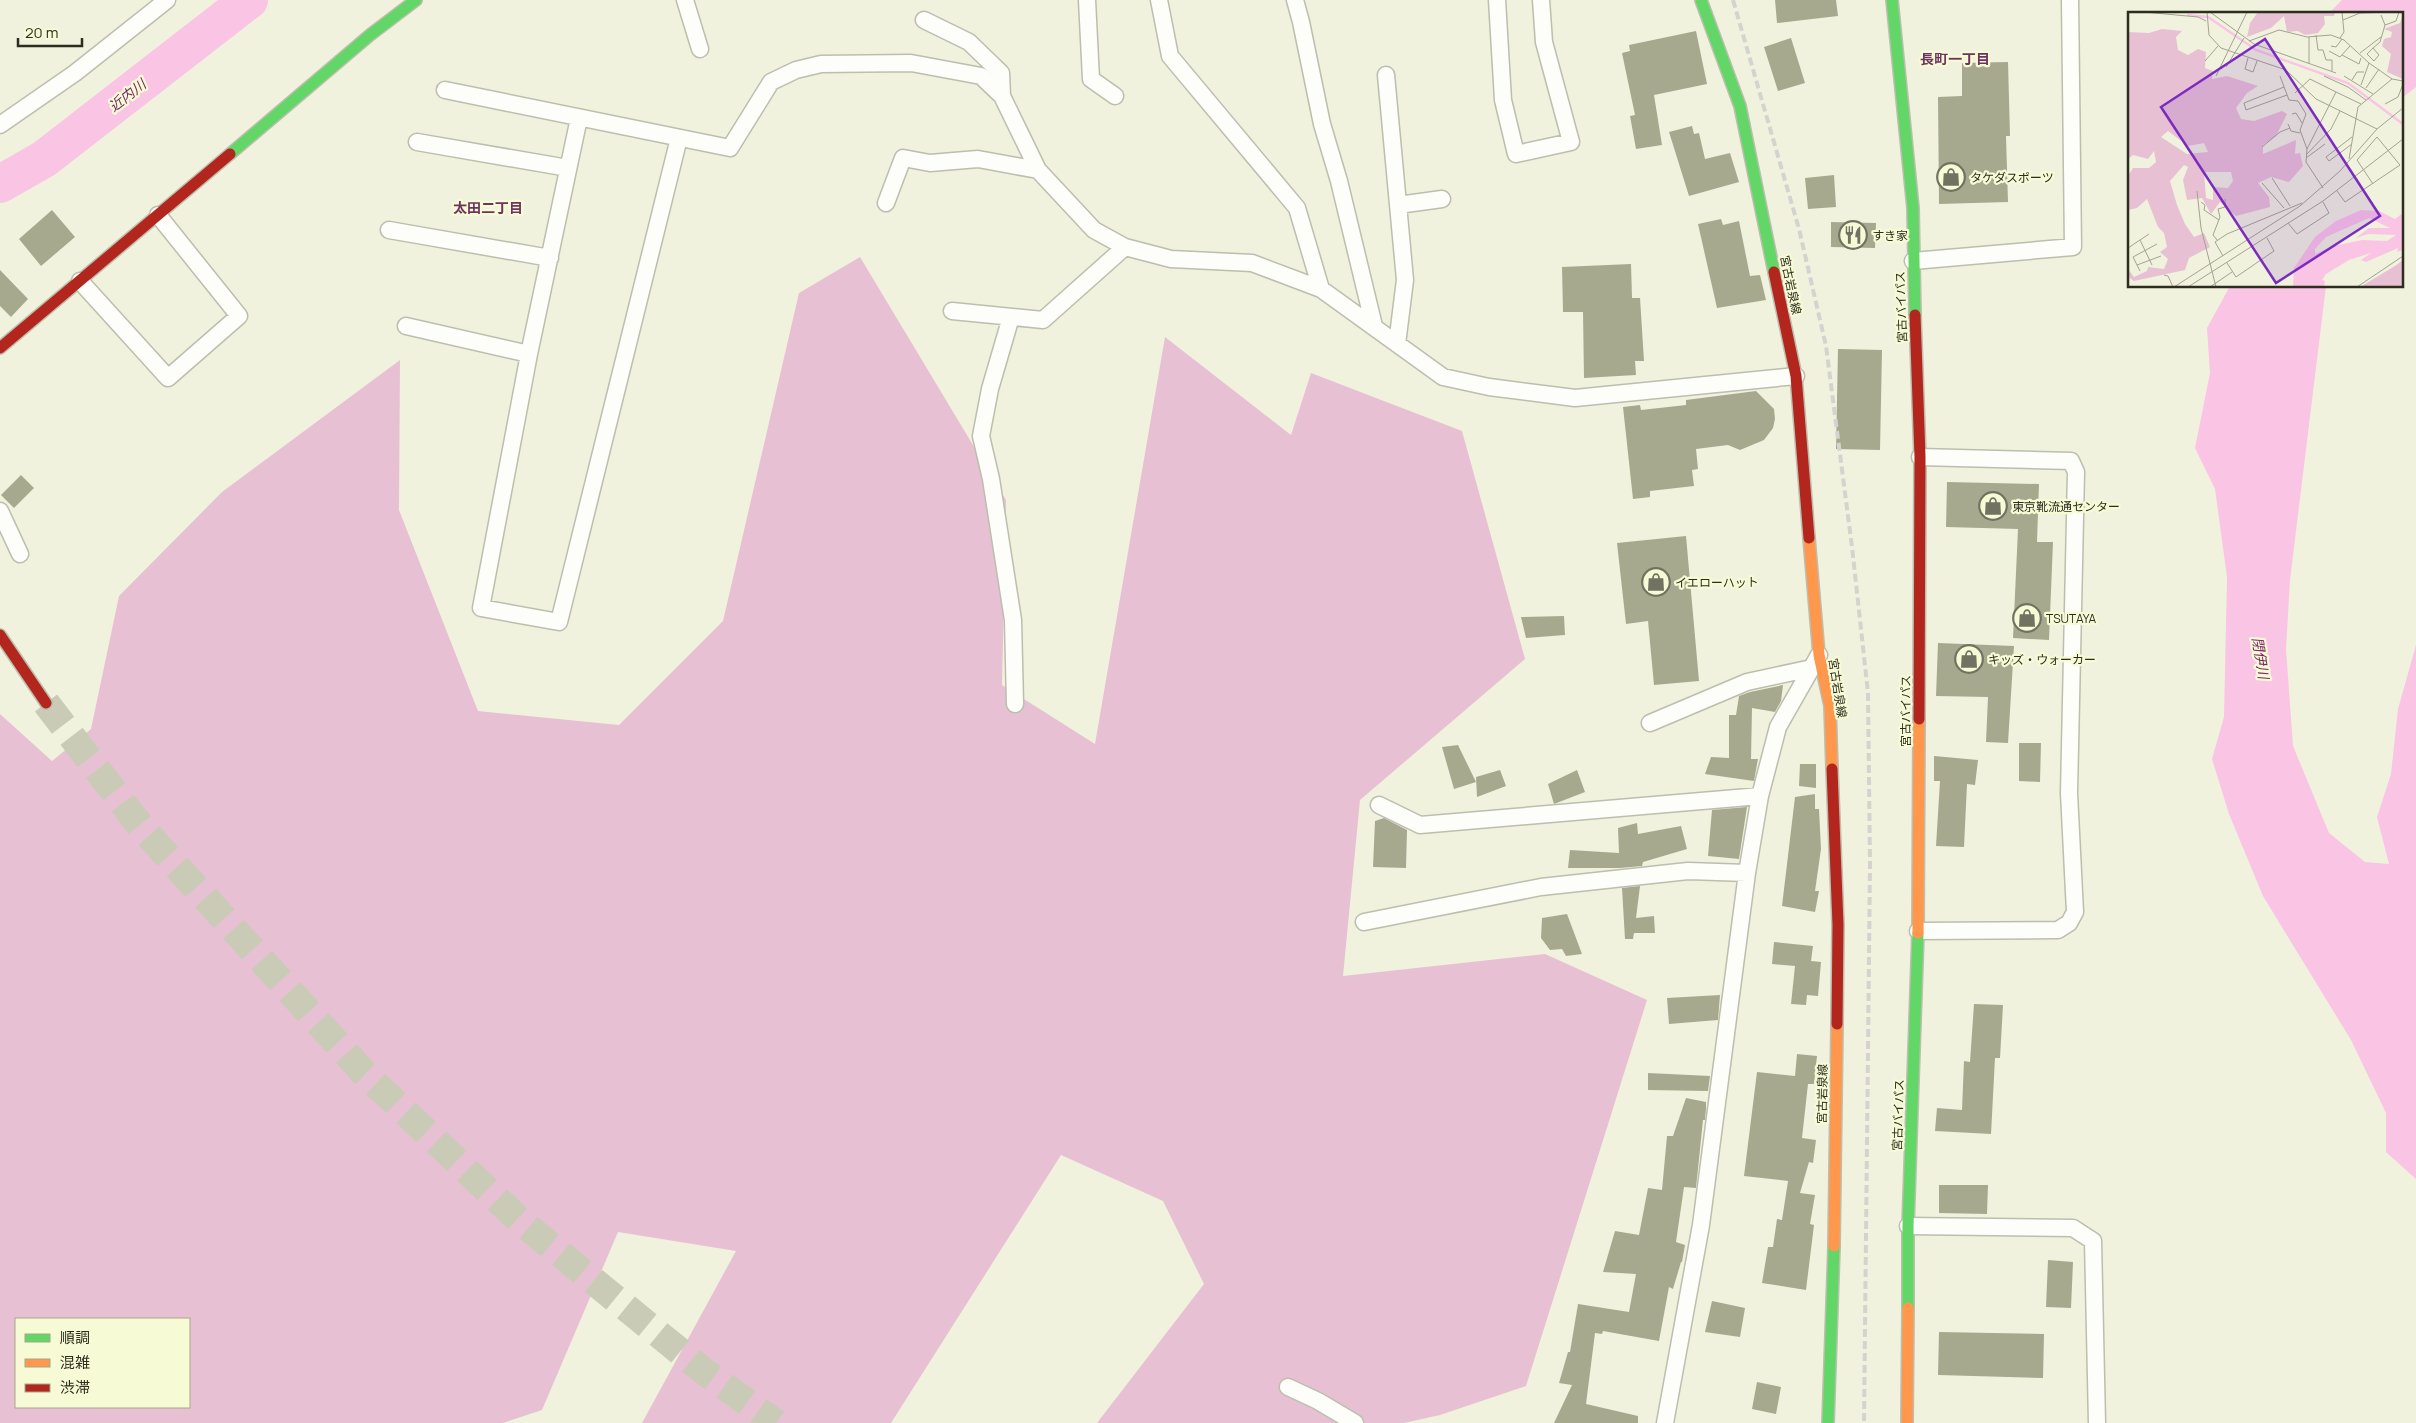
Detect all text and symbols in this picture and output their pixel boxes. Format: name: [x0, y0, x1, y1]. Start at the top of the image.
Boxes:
inset map: [2128, 12, 2404, 288]
scale bar: [18, 15, 81, 47]
text: 20 m: [25, 22, 58, 43]
district label: 長町一丁目: [1920, 49, 1990, 68]
water label: 近内川: [105, 73, 151, 115]
shop icon: タケダスポーツ: [1936, 162, 1966, 192]
place label: タケダスポーツ: [1970, 169, 2054, 186]
district label: 太田二丁目: [453, 198, 523, 217]
restaurant icon: すき家: [1838, 220, 1868, 250]
place label: すき家: [1872, 227, 1908, 244]
street label: 宮古岩泉線: [1776, 254, 1806, 316]
street label: 宮古バイパス: [1891, 271, 1911, 343]
shop icon: 東京靴流通センター: [1978, 491, 2008, 521]
place label: 東京靴流通センター: [2012, 498, 2120, 515]
shop icon: イエローハット: [1641, 567, 1671, 597]
place label: イエローハット: [1675, 574, 1759, 591]
shop icon: TSUTAYA: [2012, 603, 2042, 633]
place label: TSUTAYA: [2046, 610, 2097, 627]
water label: 閉伊川: [2248, 636, 2274, 682]
shop icon: キッズ・ウォーカー: [1954, 644, 1984, 674]
place label: キッズ・ウォーカー: [1988, 651, 2096, 668]
street label: 宮古岩泉線: [1825, 657, 1851, 719]
street label: 宮古バイパス: [1897, 675, 1914, 747]
street label: 宮古岩泉線: [1813, 1064, 1831, 1124]
street label: 宮古バイパス: [1888, 1079, 1908, 1151]
legend: [15, 1318, 190, 1408]
text: 順調: [60, 1327, 90, 1348]
text: 混雑: [60, 1352, 90, 1373]
text: 渋滞: [60, 1377, 90, 1398]

